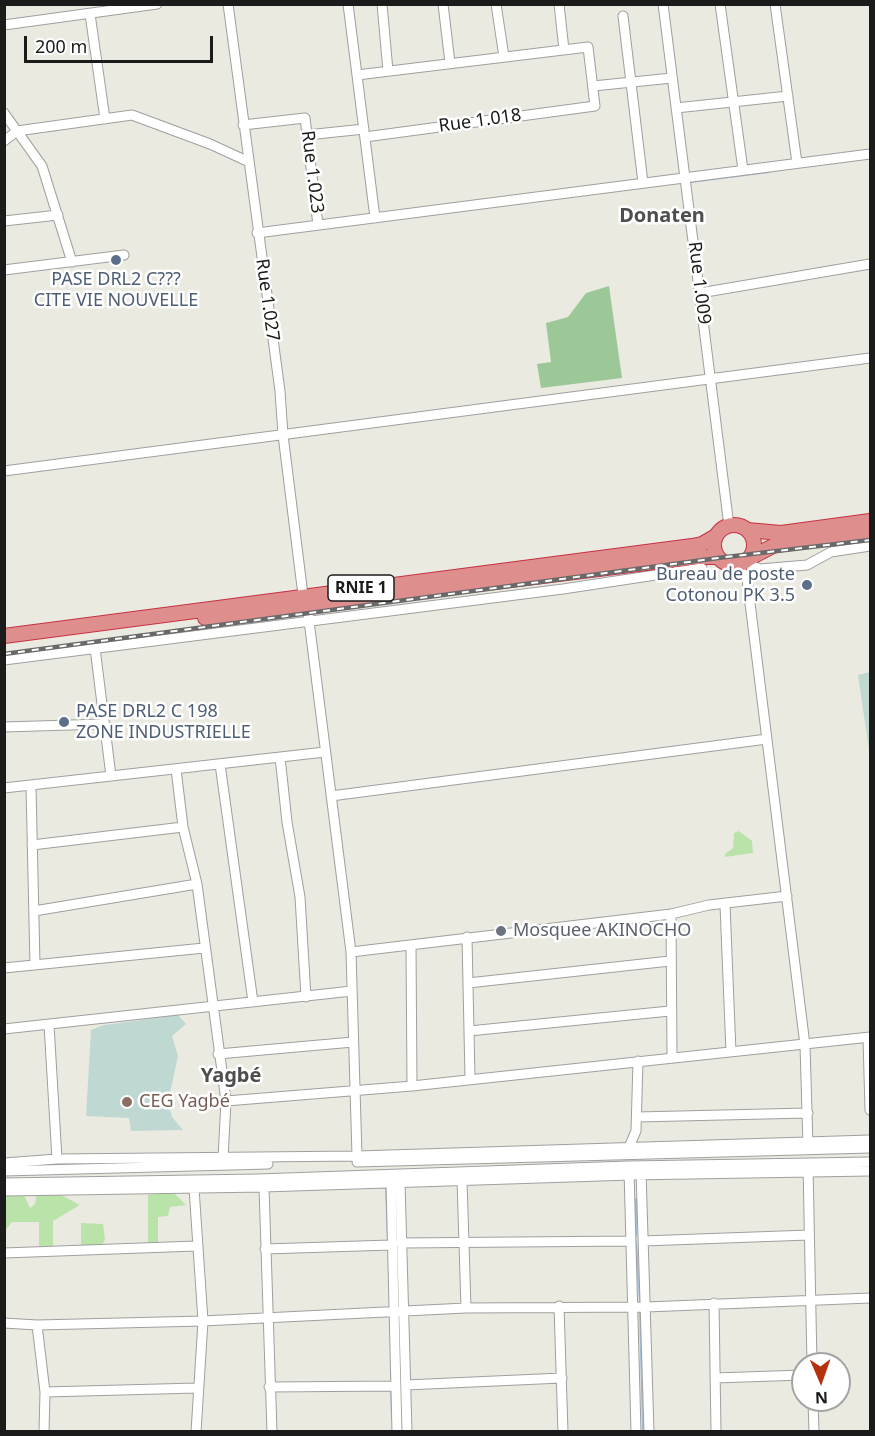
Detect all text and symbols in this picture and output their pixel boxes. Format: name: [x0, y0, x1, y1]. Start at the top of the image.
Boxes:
scale bar: [27, 24, 216, 62]
text: 200 m: [35, 34, 87, 58]
street label: Rue 1.018: [437, 105, 523, 137]
street label: Rue 1.023: [296, 129, 328, 215]
district label: Donaten: [619, 204, 705, 228]
street label: Rue 1.009: [683, 240, 715, 326]
marker: PASE DRL2 C??? CITE VIE NOUVELLE: [109, 253, 123, 267]
street label: Rue 1.027: [251, 257, 283, 343]
place label: PASE DRL2 C??? CITE VIE NOUVELLE: [34, 269, 198, 312]
place label: Bureau de poste Cotonou PK 3.5: [656, 564, 795, 606]
road number: RNIE 1: [328, 575, 394, 601]
marker: Bureau de poste Cotonou PK 3.5: [800, 578, 814, 592]
place label: PASE DRL2 C 198 ZONE INDUSTRIELLE: [76, 701, 251, 744]
marker: PASE DRL2 C 198 ZONE INDUSTRIELLE: [57, 715, 71, 729]
place label: Mosquee AKINOCHO: [513, 920, 691, 942]
marker: Mosquee AKINOCHO: [494, 924, 508, 938]
district label: Yagbé: [201, 1064, 261, 1088]
place label: CEG Yagbé: [139, 1091, 230, 1113]
marker: CEG Yagbé: [120, 1095, 134, 1109]
north arrow: [791, 1352, 851, 1412]
text: N: [815, 1387, 828, 1409]

